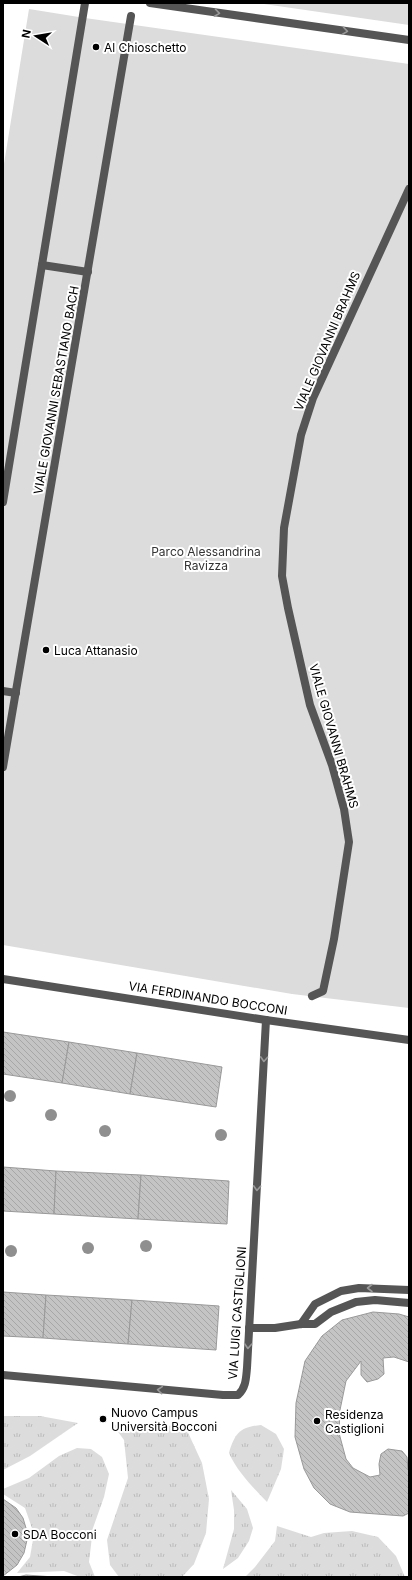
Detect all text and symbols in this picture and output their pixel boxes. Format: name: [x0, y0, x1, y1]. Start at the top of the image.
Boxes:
one-way arrow: [214, 8, 220, 17]
north arrow: [16, 16, 56, 56]
one-way arrow: [342, 26, 348, 35]
text: N: [18, 28, 34, 39]
place label: Al Chioschetto: [104, 40, 186, 55]
marker: Al Chioschetto: [91, 42, 101, 52]
street label: VIALE GIOVANNI BRAHMS: [291, 269, 363, 413]
street label: VIALE GIOVANNI SEBASTIANO BACH: [30, 285, 82, 495]
park label: Parco Alessandrina Ravizza: [151, 544, 261, 573]
place label: Luca Attanasio: [54, 643, 138, 658]
marker: Luca Attanasio: [41, 645, 51, 655]
street label: VIALE GIOVANNI BRAHMS: [306, 662, 362, 810]
street label: VIA FERDINANDO BOCCONI: [127, 978, 289, 1018]
one-way arrow: [260, 1056, 269, 1062]
one-way arrow: [253, 1185, 261, 1191]
street label: VIA LUIGI CASTIGLIONI: [225, 1246, 249, 1380]
one-way arrow: [367, 1284, 373, 1292]
one-way arrow: [244, 1343, 253, 1349]
one-way arrow: [157, 1385, 163, 1394]
place label: Nuovo Campus Università Bocconi: [111, 1405, 217, 1434]
place label: Residenza Castiglioni: [325, 1407, 384, 1436]
marker: Nuovo Campus Università Bocconi: [98, 1414, 108, 1424]
marker: Residenza Castiglioni: [312, 1416, 322, 1426]
place label: SDA Bocconi: [23, 1527, 97, 1542]
marker: SDA Bocconi: [10, 1529, 20, 1539]

